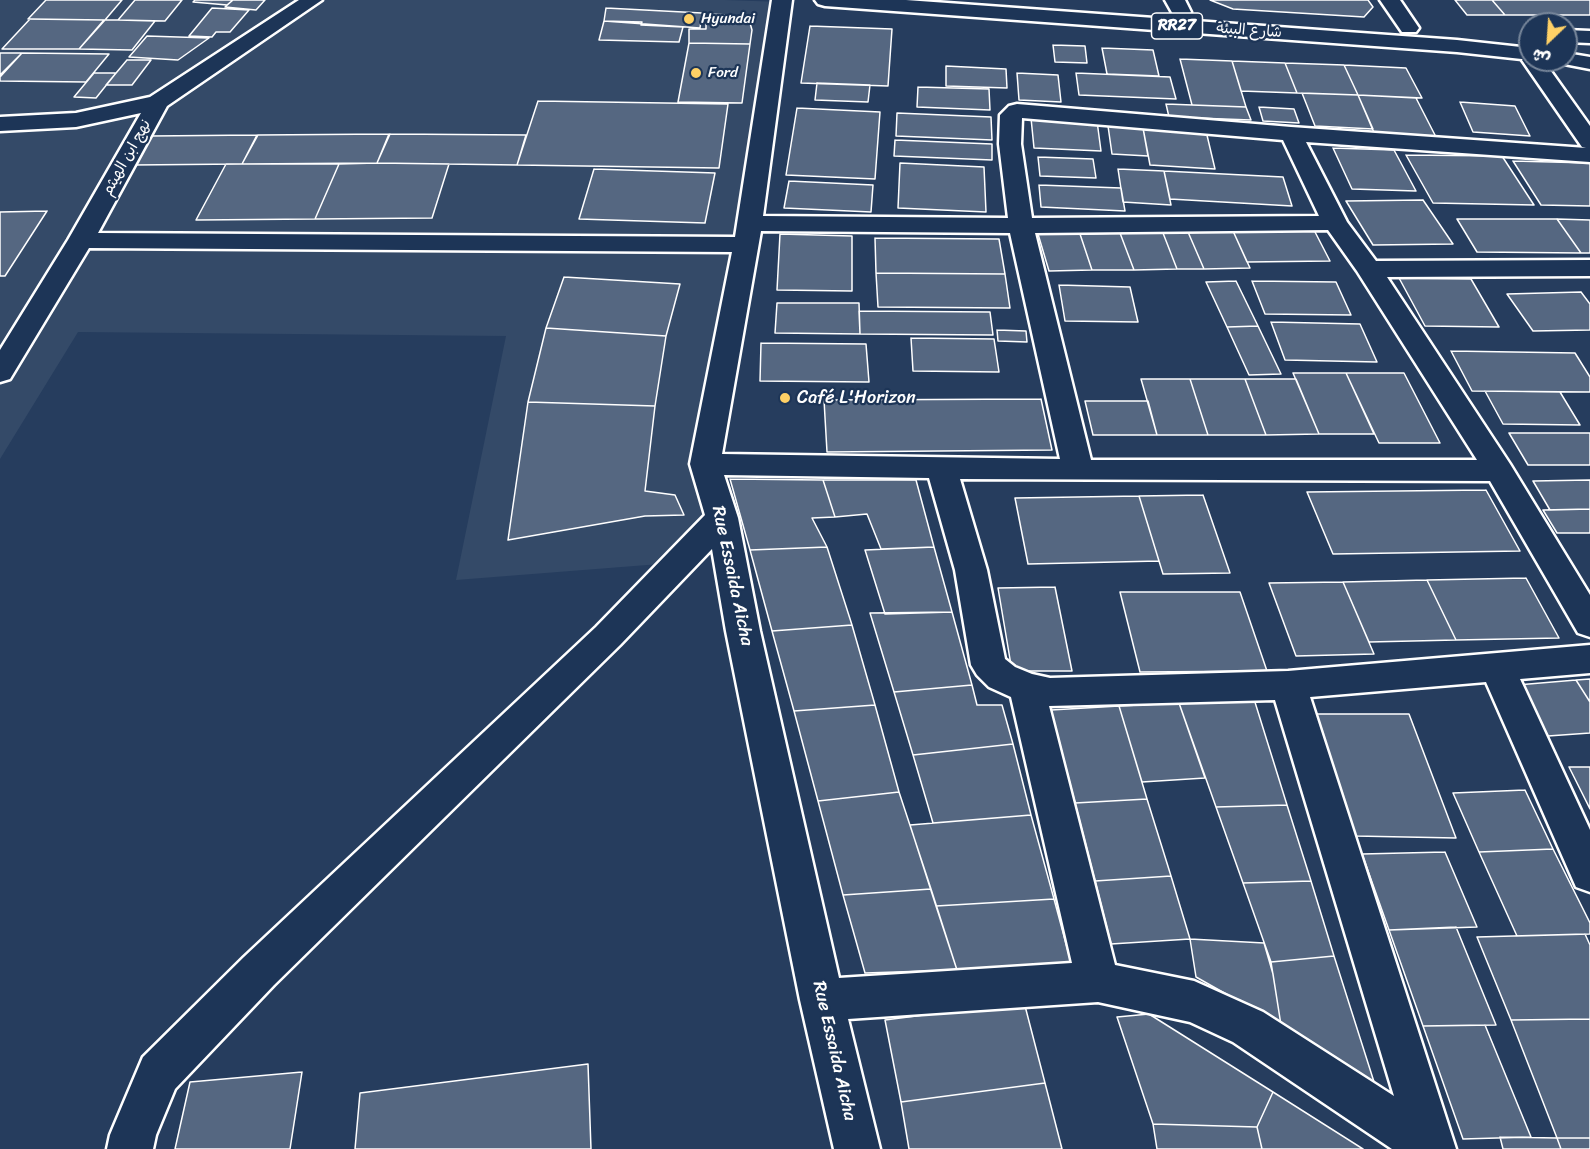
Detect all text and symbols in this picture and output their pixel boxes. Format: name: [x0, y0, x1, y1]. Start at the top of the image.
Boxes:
place label: Hyundai: [701, 10, 755, 28]
marker: Hyundai: [682, 12, 696, 26]
north arrow: [1518, 12, 1578, 72]
road number: RR27: [1152, 13, 1202, 39]
street label: شارع البيئة: [1216, 20, 1282, 42]
text: ش: [1527, 40, 1555, 74]
place label: Ford: [708, 64, 738, 82]
marker: Ford: [689, 66, 703, 80]
street label: نهج ابن الهيثم: [99, 117, 155, 199]
place label: Café L'Horizon: [797, 387, 916, 409]
marker: Café L'Horizon: [778, 391, 792, 405]
street label: Rue Essaida Aicha: [707, 504, 757, 648]
street label: Rue Essaida Aicha: [807, 979, 861, 1123]

